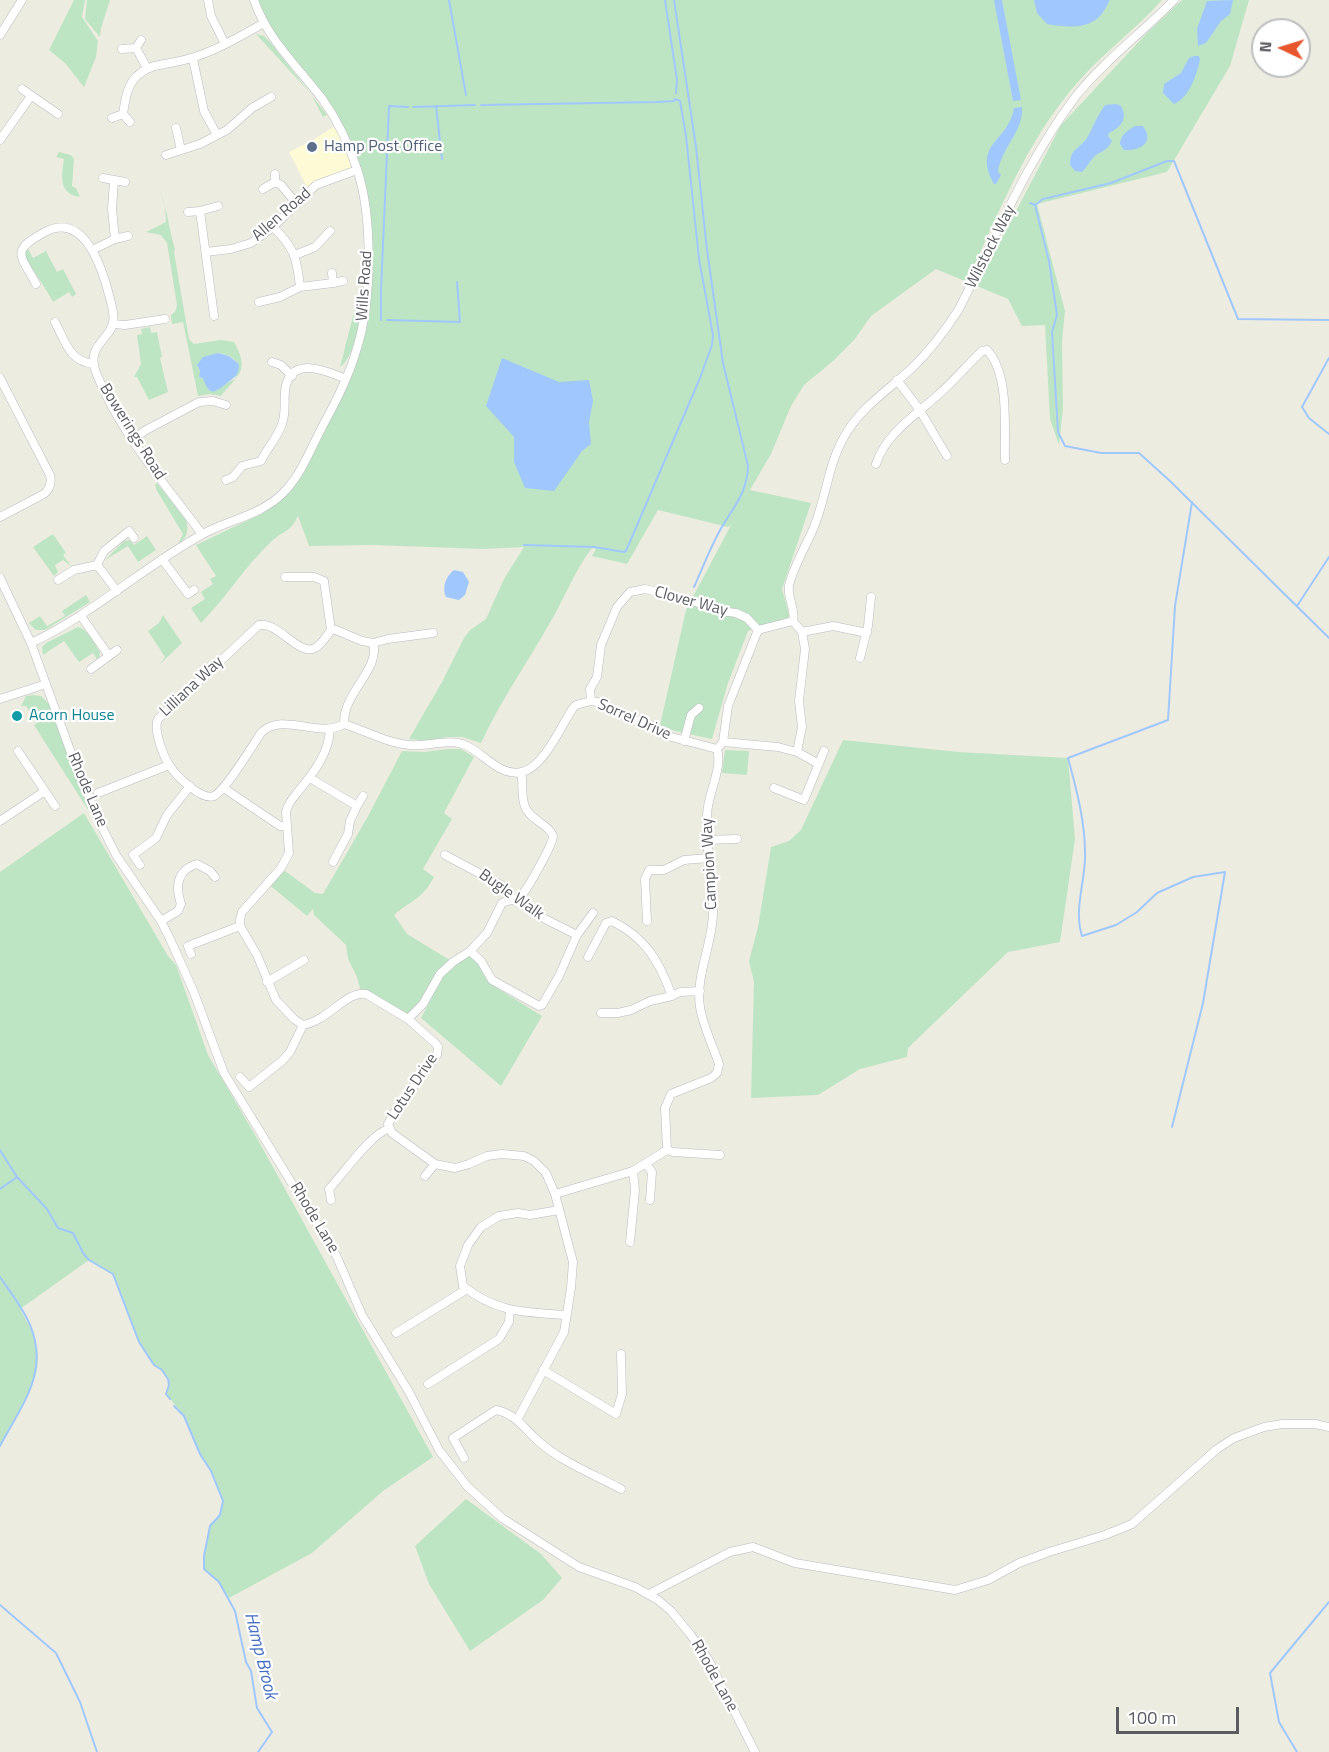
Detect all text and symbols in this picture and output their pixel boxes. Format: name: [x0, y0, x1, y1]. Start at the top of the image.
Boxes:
north arrow: [1251, 18, 1311, 78]
text: N: [1253, 41, 1277, 53]
place label: Hamp Post Office: [324, 137, 442, 157]
marker: Hamp Post Office: [305, 140, 319, 154]
street label: Allen Road: [249, 184, 315, 246]
street label: Wilstock Way: [962, 202, 1020, 292]
street label: Wills Road: [353, 250, 377, 322]
street label: Bowerings Road: [95, 380, 169, 484]
street label: Clover Way: [652, 583, 730, 621]
street label: Lilliana Way: [156, 653, 228, 721]
street label: Sorrel Drive: [594, 695, 674, 745]
place label: Acorn House: [29, 706, 115, 726]
marker: Acorn House: [10, 709, 24, 723]
street label: Rhode Lane: [63, 750, 111, 830]
street label: Campion Way: [698, 817, 722, 911]
street label: Bugle Walk: [475, 866, 547, 924]
street label: Lotus Drive: [384, 1050, 442, 1124]
street label: Rhode Lane: [285, 1179, 343, 1257]
water label: Hamp Brook: [239, 1610, 281, 1702]
street label: Rhode Lane: [686, 1637, 742, 1715]
scale bar: [1119, 1695, 1242, 1733]
text: 100 m: [1127, 1704, 1176, 1731]

